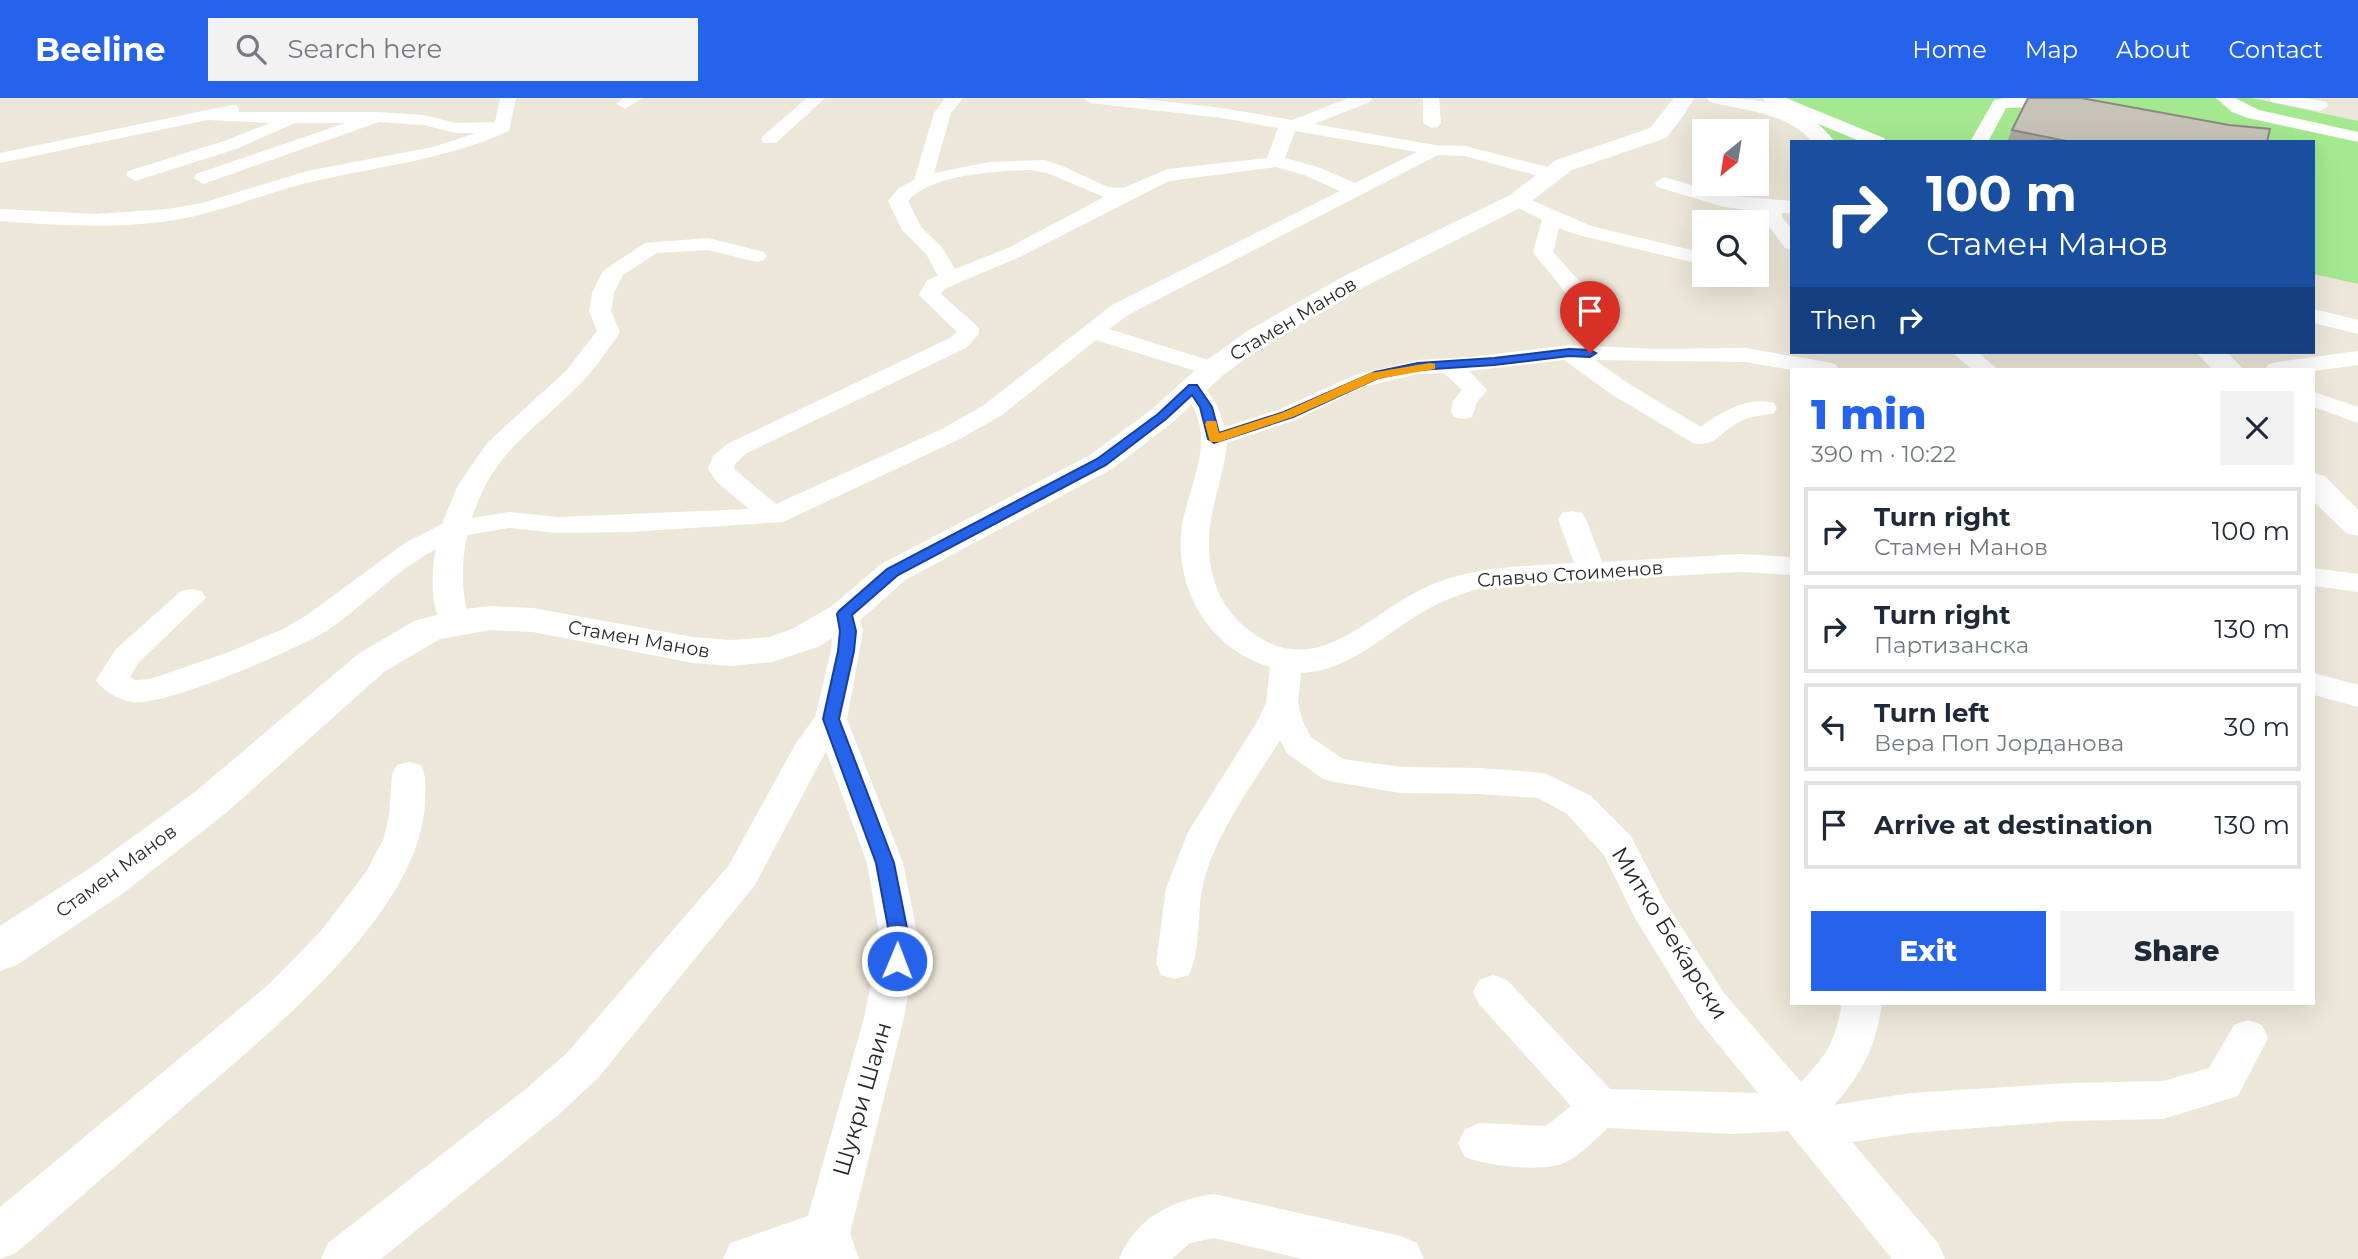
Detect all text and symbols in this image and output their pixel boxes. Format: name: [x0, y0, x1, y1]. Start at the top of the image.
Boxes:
search box: [208, 18, 698, 81]
text: Beeline: [35, 29, 166, 69]
icon: search: [232, 30, 270, 68]
text: Search here: [288, 33, 442, 65]
text: Home: [1912, 35, 1987, 64]
text: Map: [2025, 35, 2078, 64]
text: About: [2116, 35, 2190, 64]
text: Contact: [2228, 35, 2323, 64]
north arrow: [1692, 119, 1769, 196]
map controls: [1692, 119, 1769, 287]
text: 100 m: [1926, 164, 2077, 223]
icon: right: [1811, 168, 1902, 259]
button: search: [1692, 210, 1769, 287]
text: Стамен Манов: [1926, 224, 2168, 263]
street label: Стамен Манов: [1225, 272, 1361, 366]
pin: [1560, 281, 1620, 353]
icon: arrive: [1571, 292, 1609, 330]
icon: right: [1891, 301, 1929, 339]
text: Then: [1811, 304, 1877, 336]
text: 1 min: [1811, 388, 1927, 440]
button: close: [2220, 391, 2294, 465]
text: 390 m · 10:22: [1811, 440, 1956, 468]
text: Turn right: [1874, 501, 2010, 533]
icon: right: [1815, 512, 1853, 550]
text: 100 m: [2212, 515, 2290, 547]
text: Стамен Манов: [1874, 533, 2048, 561]
street label: Славчо Стоименов: [1476, 556, 1664, 592]
text: Turn right: [1874, 599, 2010, 631]
icon: right: [1815, 610, 1853, 648]
text: 130 m: [2214, 613, 2290, 645]
street label: Стамен Манов: [566, 615, 712, 663]
text: Партизанска: [1874, 631, 2029, 659]
text: Turn left: [1874, 697, 1990, 729]
icon: left: [1815, 708, 1853, 746]
text: 30 m: [2224, 711, 2290, 743]
text: Вера Поп Јорданова: [1874, 729, 2124, 757]
icon: arrive: [1815, 806, 1853, 844]
text: Arrive at destination: [1874, 809, 2153, 841]
text: 130 m: [2214, 809, 2290, 841]
street label: Стамен Манов: [51, 819, 181, 923]
street label: Митко Беќарски: [1606, 842, 1734, 1024]
button: Exit: [1811, 911, 2046, 991]
button: Share: [2060, 911, 2294, 991]
position arrow: [860, 924, 934, 998]
street label: Шукри Шаин: [827, 1019, 897, 1179]

